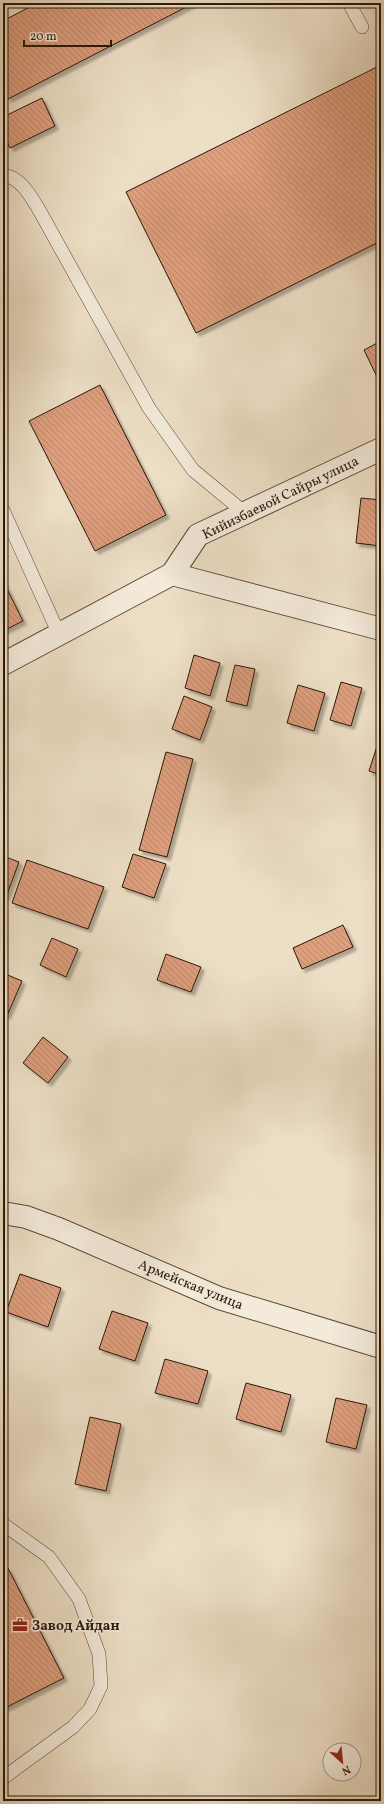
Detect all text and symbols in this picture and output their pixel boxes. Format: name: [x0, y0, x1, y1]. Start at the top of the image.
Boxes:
scale bar: [24, 22, 111, 48]
text: 20 m: [30, 29, 57, 45]
street label: Кийизбаевой Сайры улица: [199, 452, 362, 545]
street label: Армейская улица: [135, 1256, 246, 1315]
office icon: Завод Айдан: [11, 1616, 29, 1634]
place label: Завод Айдан: [32, 1617, 120, 1636]
north arrow: [322, 1742, 362, 1782]
text: N: [339, 1761, 353, 1778]

